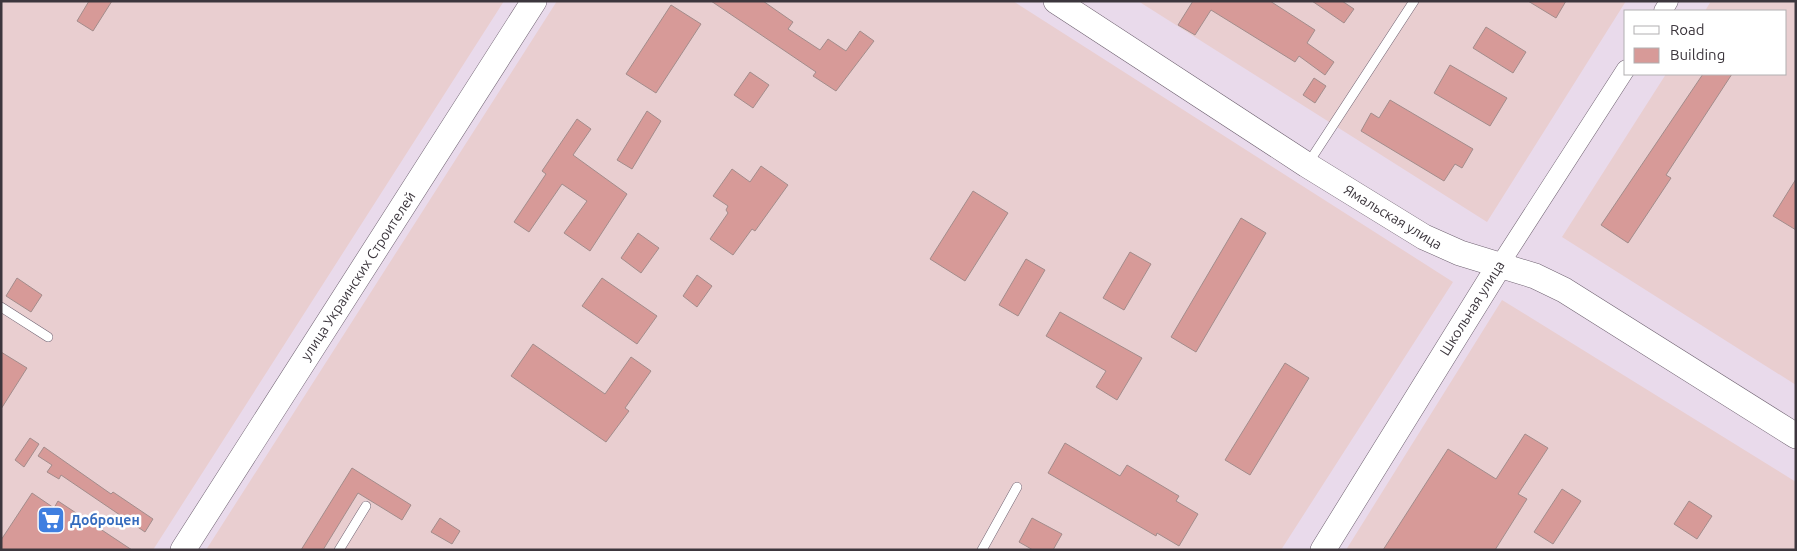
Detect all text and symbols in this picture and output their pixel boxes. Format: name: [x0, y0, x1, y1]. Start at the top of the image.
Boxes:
legend: [1624, 10, 1787, 75]
text: Road: [1670, 21, 1705, 38]
text: Building: [1670, 46, 1725, 63]
street label: Ямальская улица: [1341, 181, 1445, 253]
street label: улица Украинских Строителей: [297, 189, 419, 363]
street label: Школьная улица: [1436, 258, 1508, 358]
supermarket icon: Доброцен: [36, 505, 66, 535]
place label: Доброцен: [70, 512, 140, 528]

